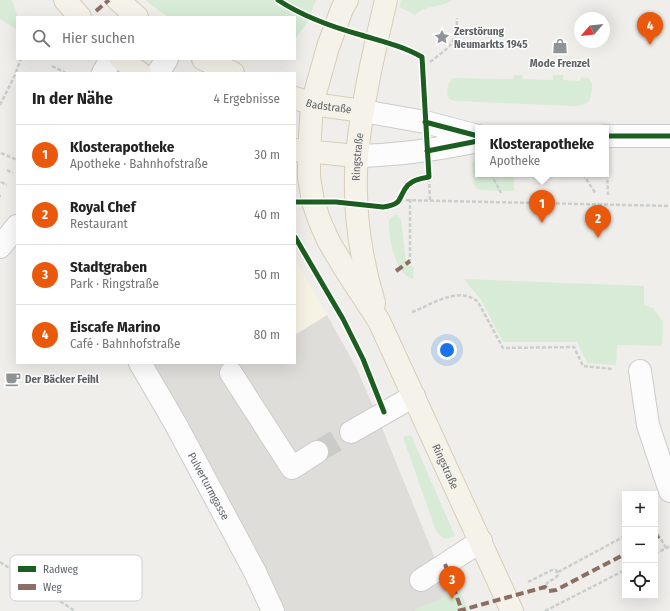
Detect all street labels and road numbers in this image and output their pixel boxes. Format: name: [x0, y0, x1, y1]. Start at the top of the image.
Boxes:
street label: Badstraße: [304, 96, 352, 116]
street label: Ringstraße: [350, 132, 366, 181]
street label: Ringstraße: [429, 442, 461, 491]
street label: Pulverturmgasse: [185, 450, 232, 522]

